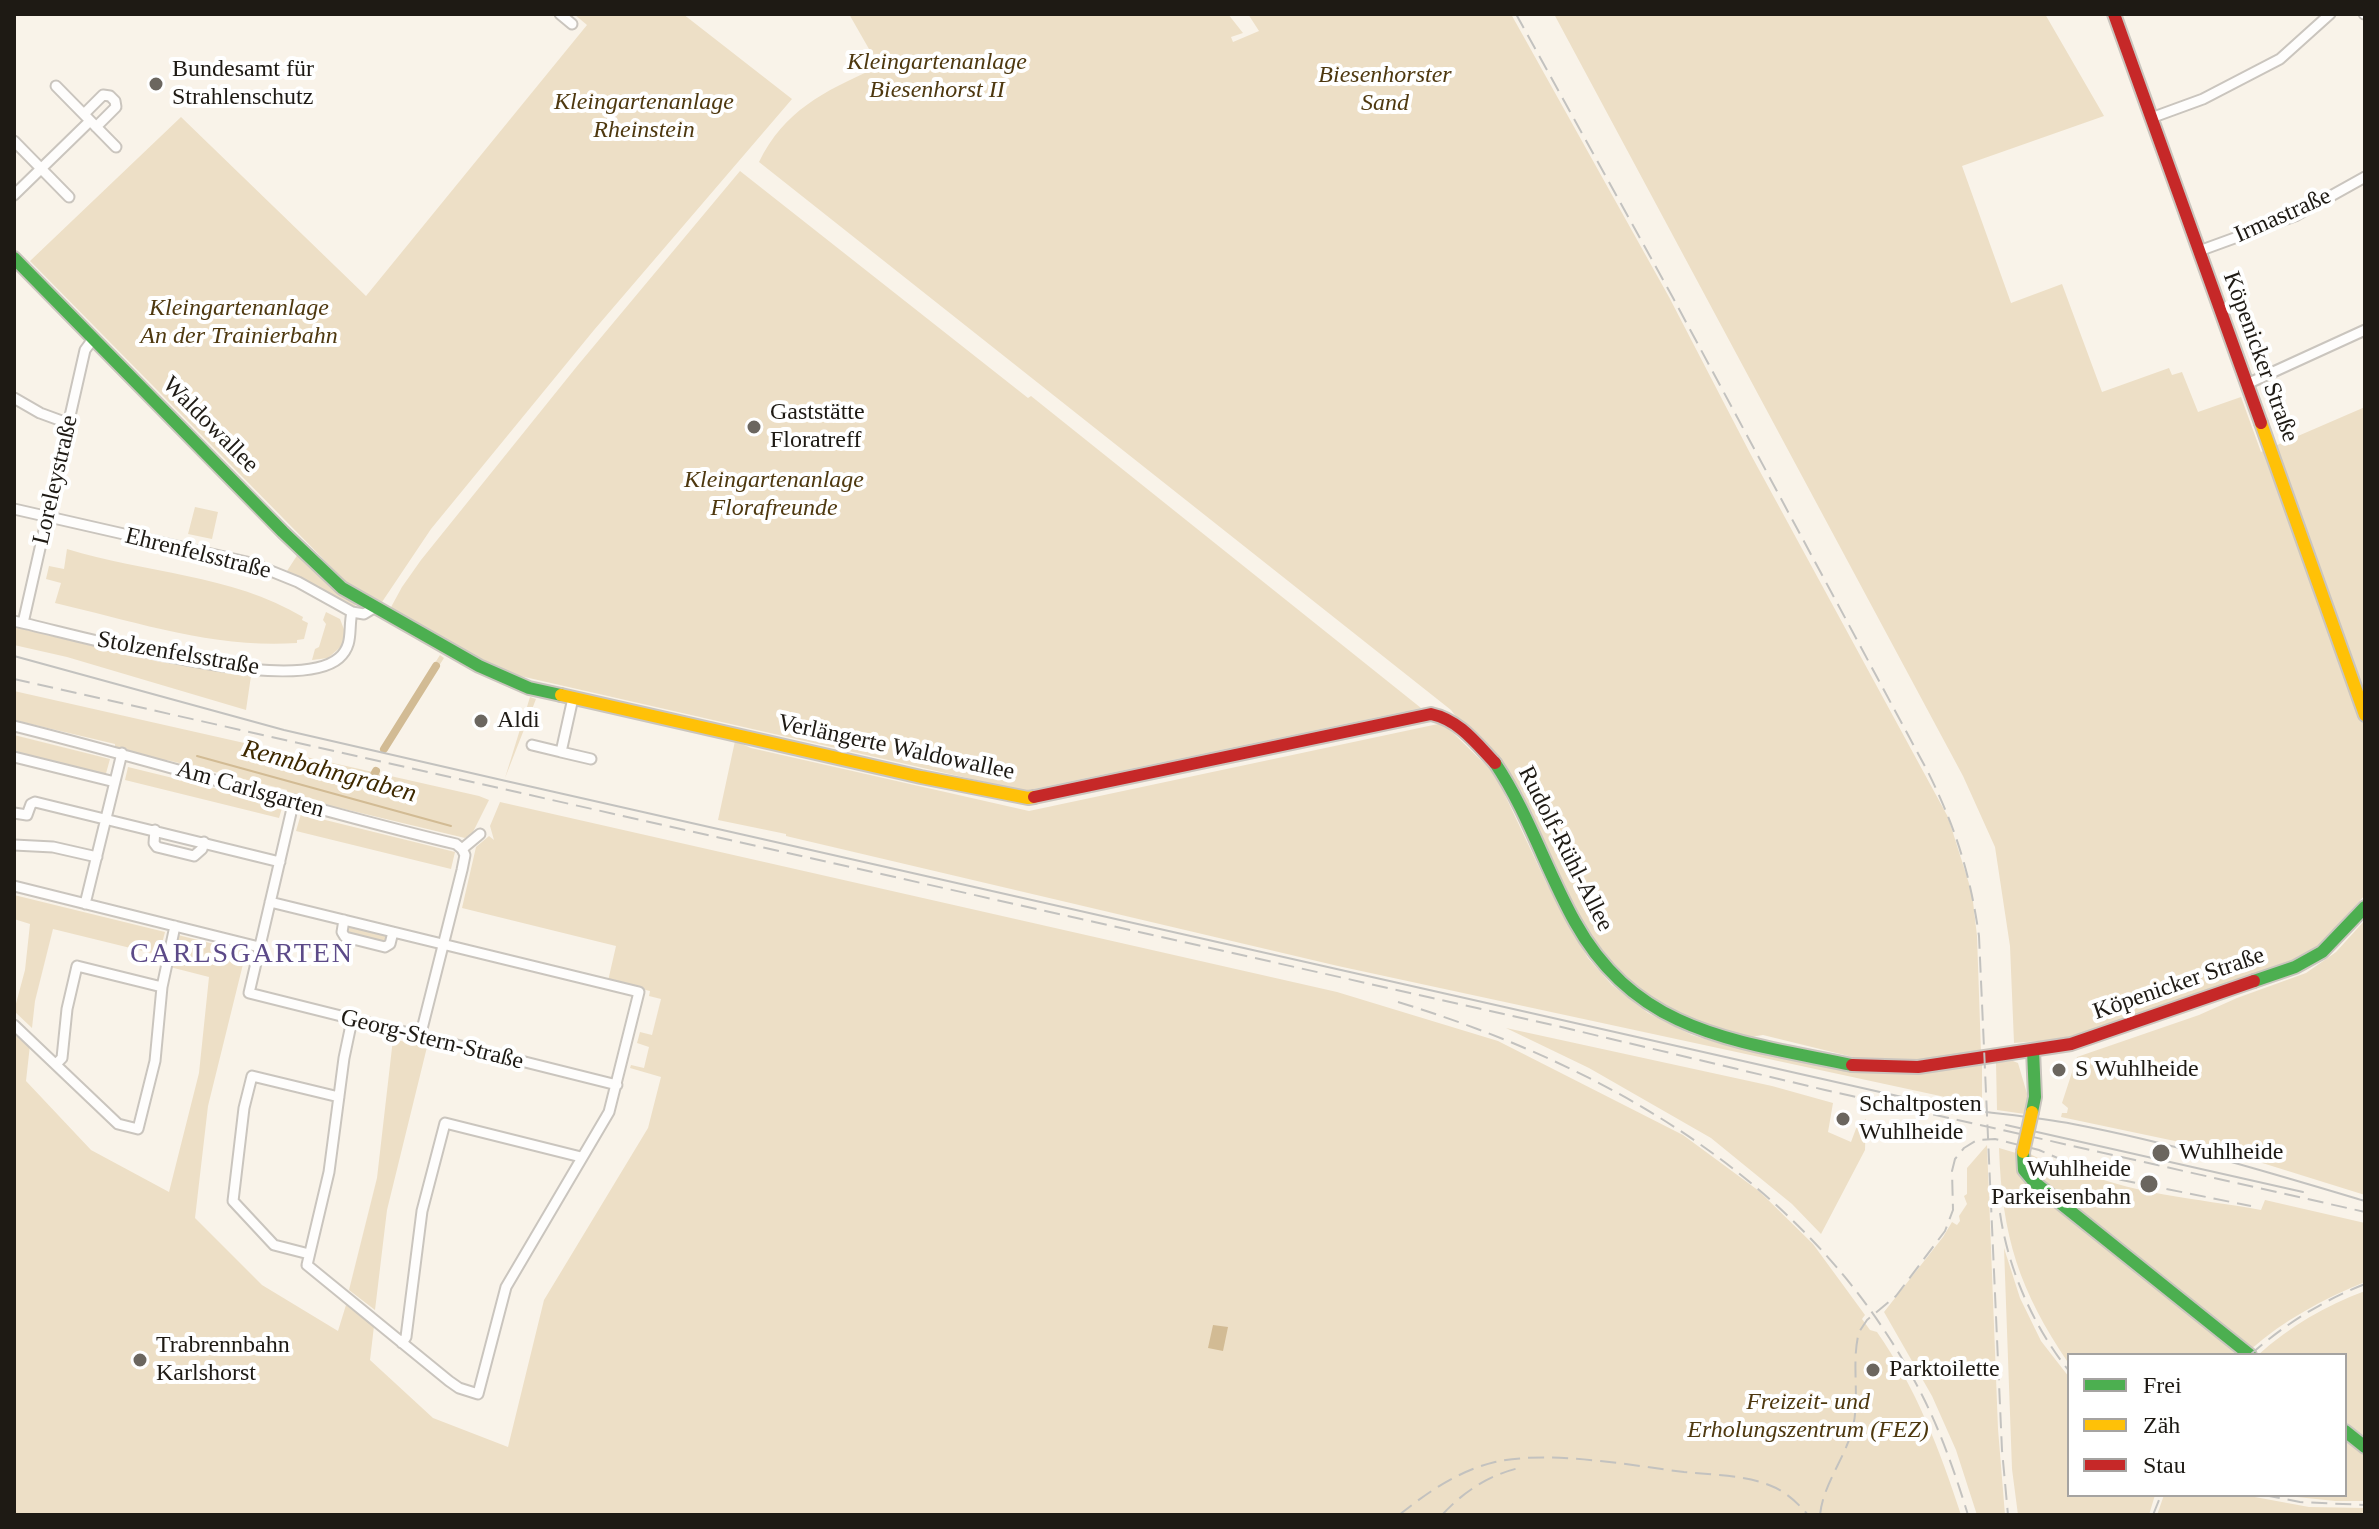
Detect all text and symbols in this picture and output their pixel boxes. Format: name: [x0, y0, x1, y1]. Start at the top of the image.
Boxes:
park label: Kleingartenanlage Biesenhorst II: [847, 49, 1027, 105]
place label: Bundesamt für Strahlenschutz: [172, 56, 314, 112]
park label: Biesenhorster Sand: [1318, 62, 1452, 118]
marker: Bundesamt für Strahlenschutz: [147, 75, 165, 93]
park label: Kleingartenanlage Rheinstein: [554, 89, 734, 145]
street label: Irmastraße: [2230, 182, 2336, 250]
street label: Köpenicker Straße: [2216, 268, 2304, 446]
park label: Kleingartenanlage An der Trainierbahn: [140, 295, 338, 351]
street label: Waldowallee: [156, 371, 264, 479]
place label: Gaststätte Floratreff: [770, 399, 865, 455]
street label: Loreleystraße: [27, 412, 85, 548]
marker: Gaststätte Floratreff: [745, 418, 763, 436]
park label: Kleingartenanlage Florafreunde: [684, 467, 864, 523]
street label: Ehrenfelsstraße: [122, 522, 274, 586]
street label: Stolzenfelsstraße: [95, 626, 261, 682]
place label: Aldi: [497, 707, 540, 735]
street label: Verlängerte Waldowallee: [775, 709, 1017, 787]
marker: Aldi: [472, 712, 490, 730]
water label: Rennbahngraben: [238, 734, 420, 810]
street label: Am Carlsgarten: [173, 755, 327, 825]
street label: Rudolf-Rühl-Allee: [1511, 762, 1619, 936]
district label: CARLSGARTEN: [130, 938, 354, 972]
street label: Köpenicker Straße: [2090, 941, 2268, 1027]
street label: Georg-Stern-Straße: [338, 1003, 526, 1077]
place label: S Wuhlheide: [2075, 1056, 2199, 1084]
marker: S Wuhlheide: [2050, 1061, 2068, 1079]
place label: Schaltposten Wuhlheide: [1859, 1091, 1982, 1147]
marker: Schaltposten Wuhlheide: [1834, 1110, 1852, 1128]
place label: Wuhlheide: [2179, 1139, 2283, 1167]
marker: Wuhlheide: [2150, 1142, 2172, 1164]
place label: Wuhlheide Parkeisenbahn: [1991, 1156, 2131, 1212]
marker: Wuhlheide Parkeisenbahn: [2138, 1173, 2160, 1195]
place label: Trabrennbahn Karlshorst: [156, 1332, 290, 1388]
marker: Trabrennbahn Karlshorst: [131, 1351, 149, 1369]
legend: [2067, 1353, 2347, 1497]
place label: Parktoilette: [1889, 1356, 2000, 1384]
marker: Parktoilette: [1864, 1361, 1882, 1379]
text: Frei: [2143, 1372, 2182, 1398]
park label: Freizeit- und Erholungszentrum (FEZ): [1687, 1389, 1929, 1445]
text: Zäh: [2143, 1412, 2180, 1438]
text: Stau: [2143, 1452, 2186, 1478]

